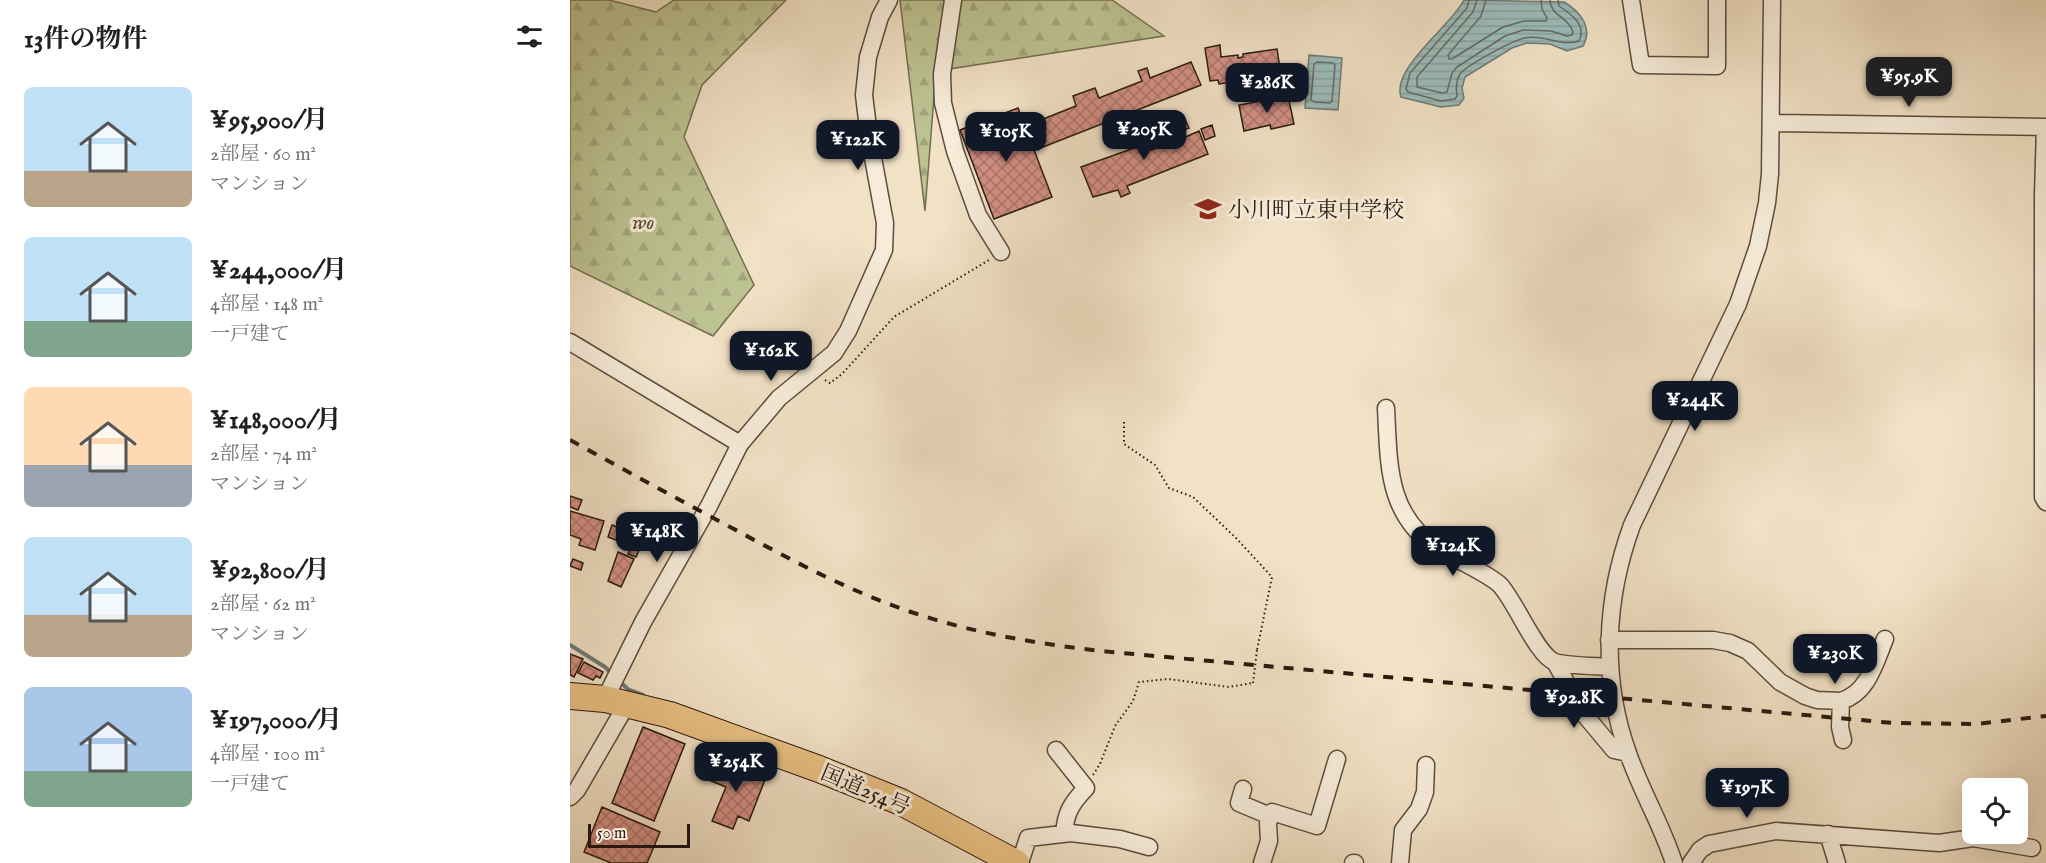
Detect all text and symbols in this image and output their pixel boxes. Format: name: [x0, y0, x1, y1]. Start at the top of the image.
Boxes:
icon: filters: [513, 20, 546, 53]
text: 13件の物件: [24, 23, 147, 56]
pin: ¥95.9K: [1860, 57, 1958, 108]
pin: ¥286K: [1225, 63, 1309, 114]
text: ¥95.9K: [1880, 64, 1938, 89]
text: ¥286K: [1240, 70, 1294, 95]
text: ¥95,900/月: [210, 104, 328, 137]
pin: ¥205K: [1102, 110, 1186, 161]
icon: home: [72, 111, 144, 183]
pin: ¥105K: [964, 112, 1048, 163]
text: ¥205K: [1116, 117, 1172, 142]
text: ¥105K: [979, 119, 1033, 144]
pin: ¥122K: [816, 120, 900, 171]
text: ¥122K: [830, 127, 886, 152]
text: 2部屋 · 60 m²: [210, 142, 316, 167]
text: マンション: [210, 172, 309, 197]
school or university icon: 小川町立東中学校: [1193, 194, 1223, 224]
place label: 小川町立東中学校: [1228, 197, 1404, 225]
park label: wo: [632, 209, 654, 237]
text: ¥244,000/月: [210, 254, 347, 287]
icon: home: [72, 261, 144, 333]
text: 4部屋 · 148 m²: [210, 292, 323, 317]
text: 一戸建て: [210, 322, 290, 347]
pin: ¥162K: [729, 331, 813, 382]
text: ¥162K: [744, 338, 798, 363]
pin: ¥244K: [1653, 381, 1737, 432]
text: ¥244K: [1666, 388, 1724, 413]
text: ¥148,000/月: [210, 404, 342, 437]
icon: home: [72, 411, 144, 483]
text: 2部屋 · 74 m²: [210, 442, 317, 467]
text: マンション: [210, 472, 309, 497]
pin: ¥148K: [615, 512, 699, 563]
text: ¥148K: [630, 519, 684, 544]
pin: ¥124K: [1411, 526, 1495, 577]
text: ¥124K: [1425, 533, 1481, 558]
text: ¥92,800/月: [210, 554, 330, 587]
icon: home: [72, 561, 144, 633]
text: 2部屋 · 62 m²: [210, 592, 316, 617]
text: マンション: [210, 622, 309, 647]
pin: ¥230K: [1793, 634, 1877, 685]
text: ¥230K: [1807, 641, 1863, 666]
pin: ¥92.8K: [1525, 678, 1623, 729]
text: ¥92.8K: [1544, 685, 1604, 710]
text: ¥197,000/月: [210, 704, 342, 737]
icon: home: [72, 711, 144, 783]
text: 4部屋 · 100 m²: [210, 742, 325, 767]
pin: ¥254K: [694, 742, 778, 793]
text: ¥254K: [708, 749, 764, 774]
street label: 国道254号: [816, 759, 914, 822]
pin: ¥197K: [1705, 768, 1789, 819]
text: 一戸建て: [210, 772, 290, 797]
text: ¥197K: [1720, 775, 1774, 800]
map controls: [1962, 778, 2028, 844]
button: locate: [1962, 778, 2028, 844]
scale bar: [588, 821, 690, 848]
text: 50 m: [597, 824, 626, 844]

